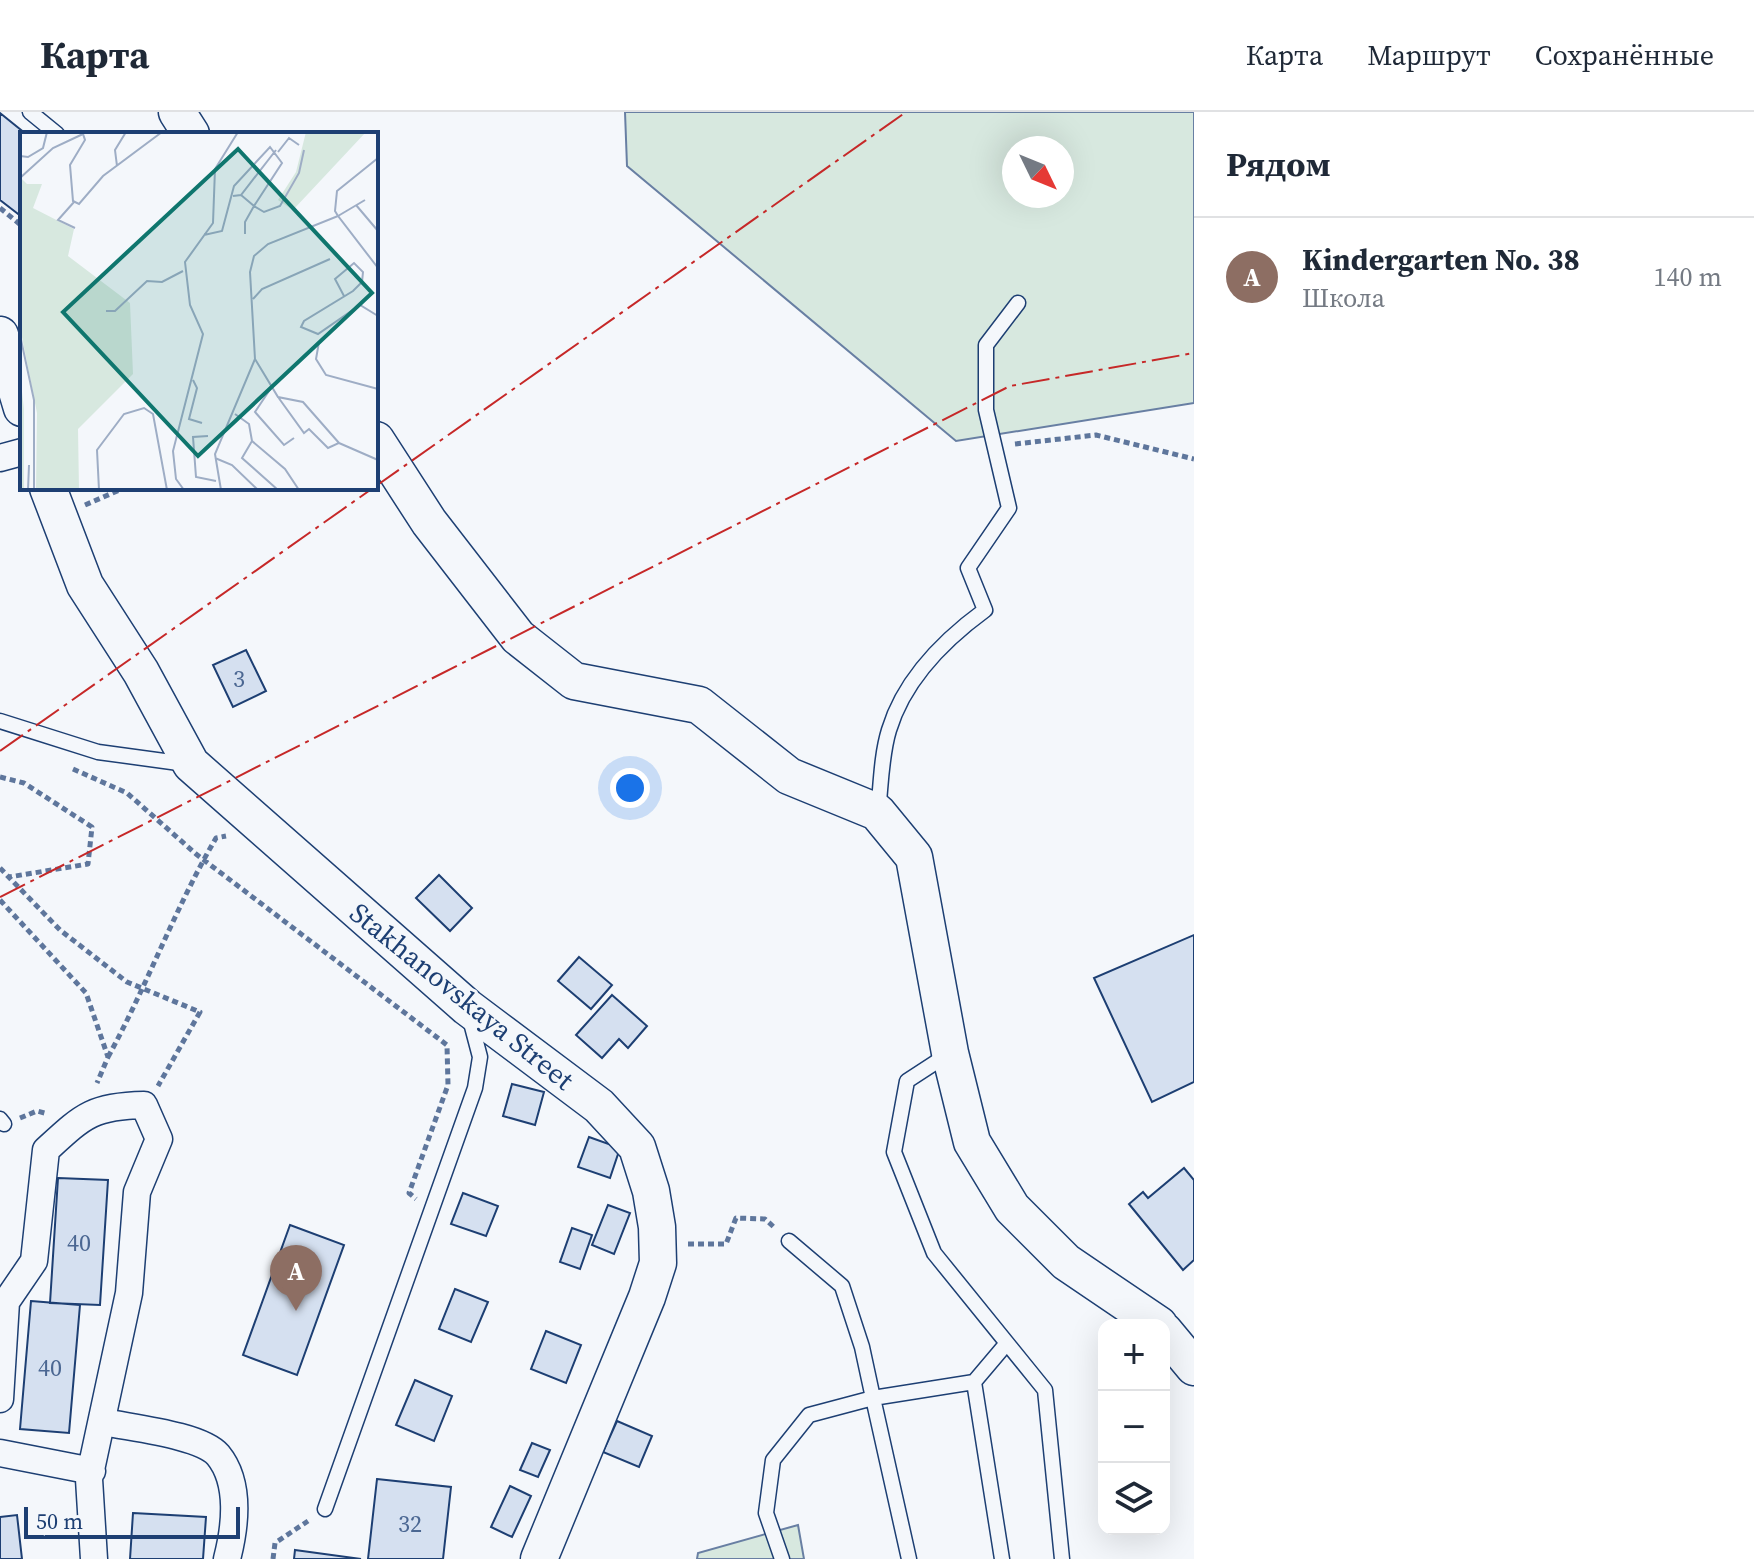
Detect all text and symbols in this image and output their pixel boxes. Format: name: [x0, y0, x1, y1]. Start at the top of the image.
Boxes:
text: Карта: [40, 29, 149, 81]
text: Карта: [1246, 36, 1323, 74]
text: Маршрут: [1367, 36, 1491, 74]
text: Сохранённые: [1535, 36, 1714, 74]
inset map: [20, 132, 378, 490]
north arrow: [1002, 136, 1074, 208]
text: Рядом: [1226, 141, 1331, 187]
text: Kindergarten No. 38: [1302, 239, 1580, 280]
text: A: [1243, 259, 1261, 295]
text: 140 m: [1654, 259, 1722, 295]
text: Школа: [1302, 280, 1385, 316]
house number: 3: [233, 662, 245, 695]
your location: [610, 768, 650, 808]
street label: Stakhanovskaya Street: [342, 894, 583, 1099]
house number: 40: [67, 1226, 91, 1259]
pin: A: [270, 1245, 322, 1311]
map controls: [1098, 1319, 1170, 1535]
button: +: [1098, 1319, 1170, 1391]
house number: 40: [38, 1351, 62, 1384]
button: −: [1098, 1391, 1170, 1463]
button: layers: [1098, 1463, 1170, 1535]
scale bar: [24, 1503, 240, 1539]
text: 50 m: [36, 1506, 83, 1536]
house number: 32: [398, 1507, 422, 1540]

